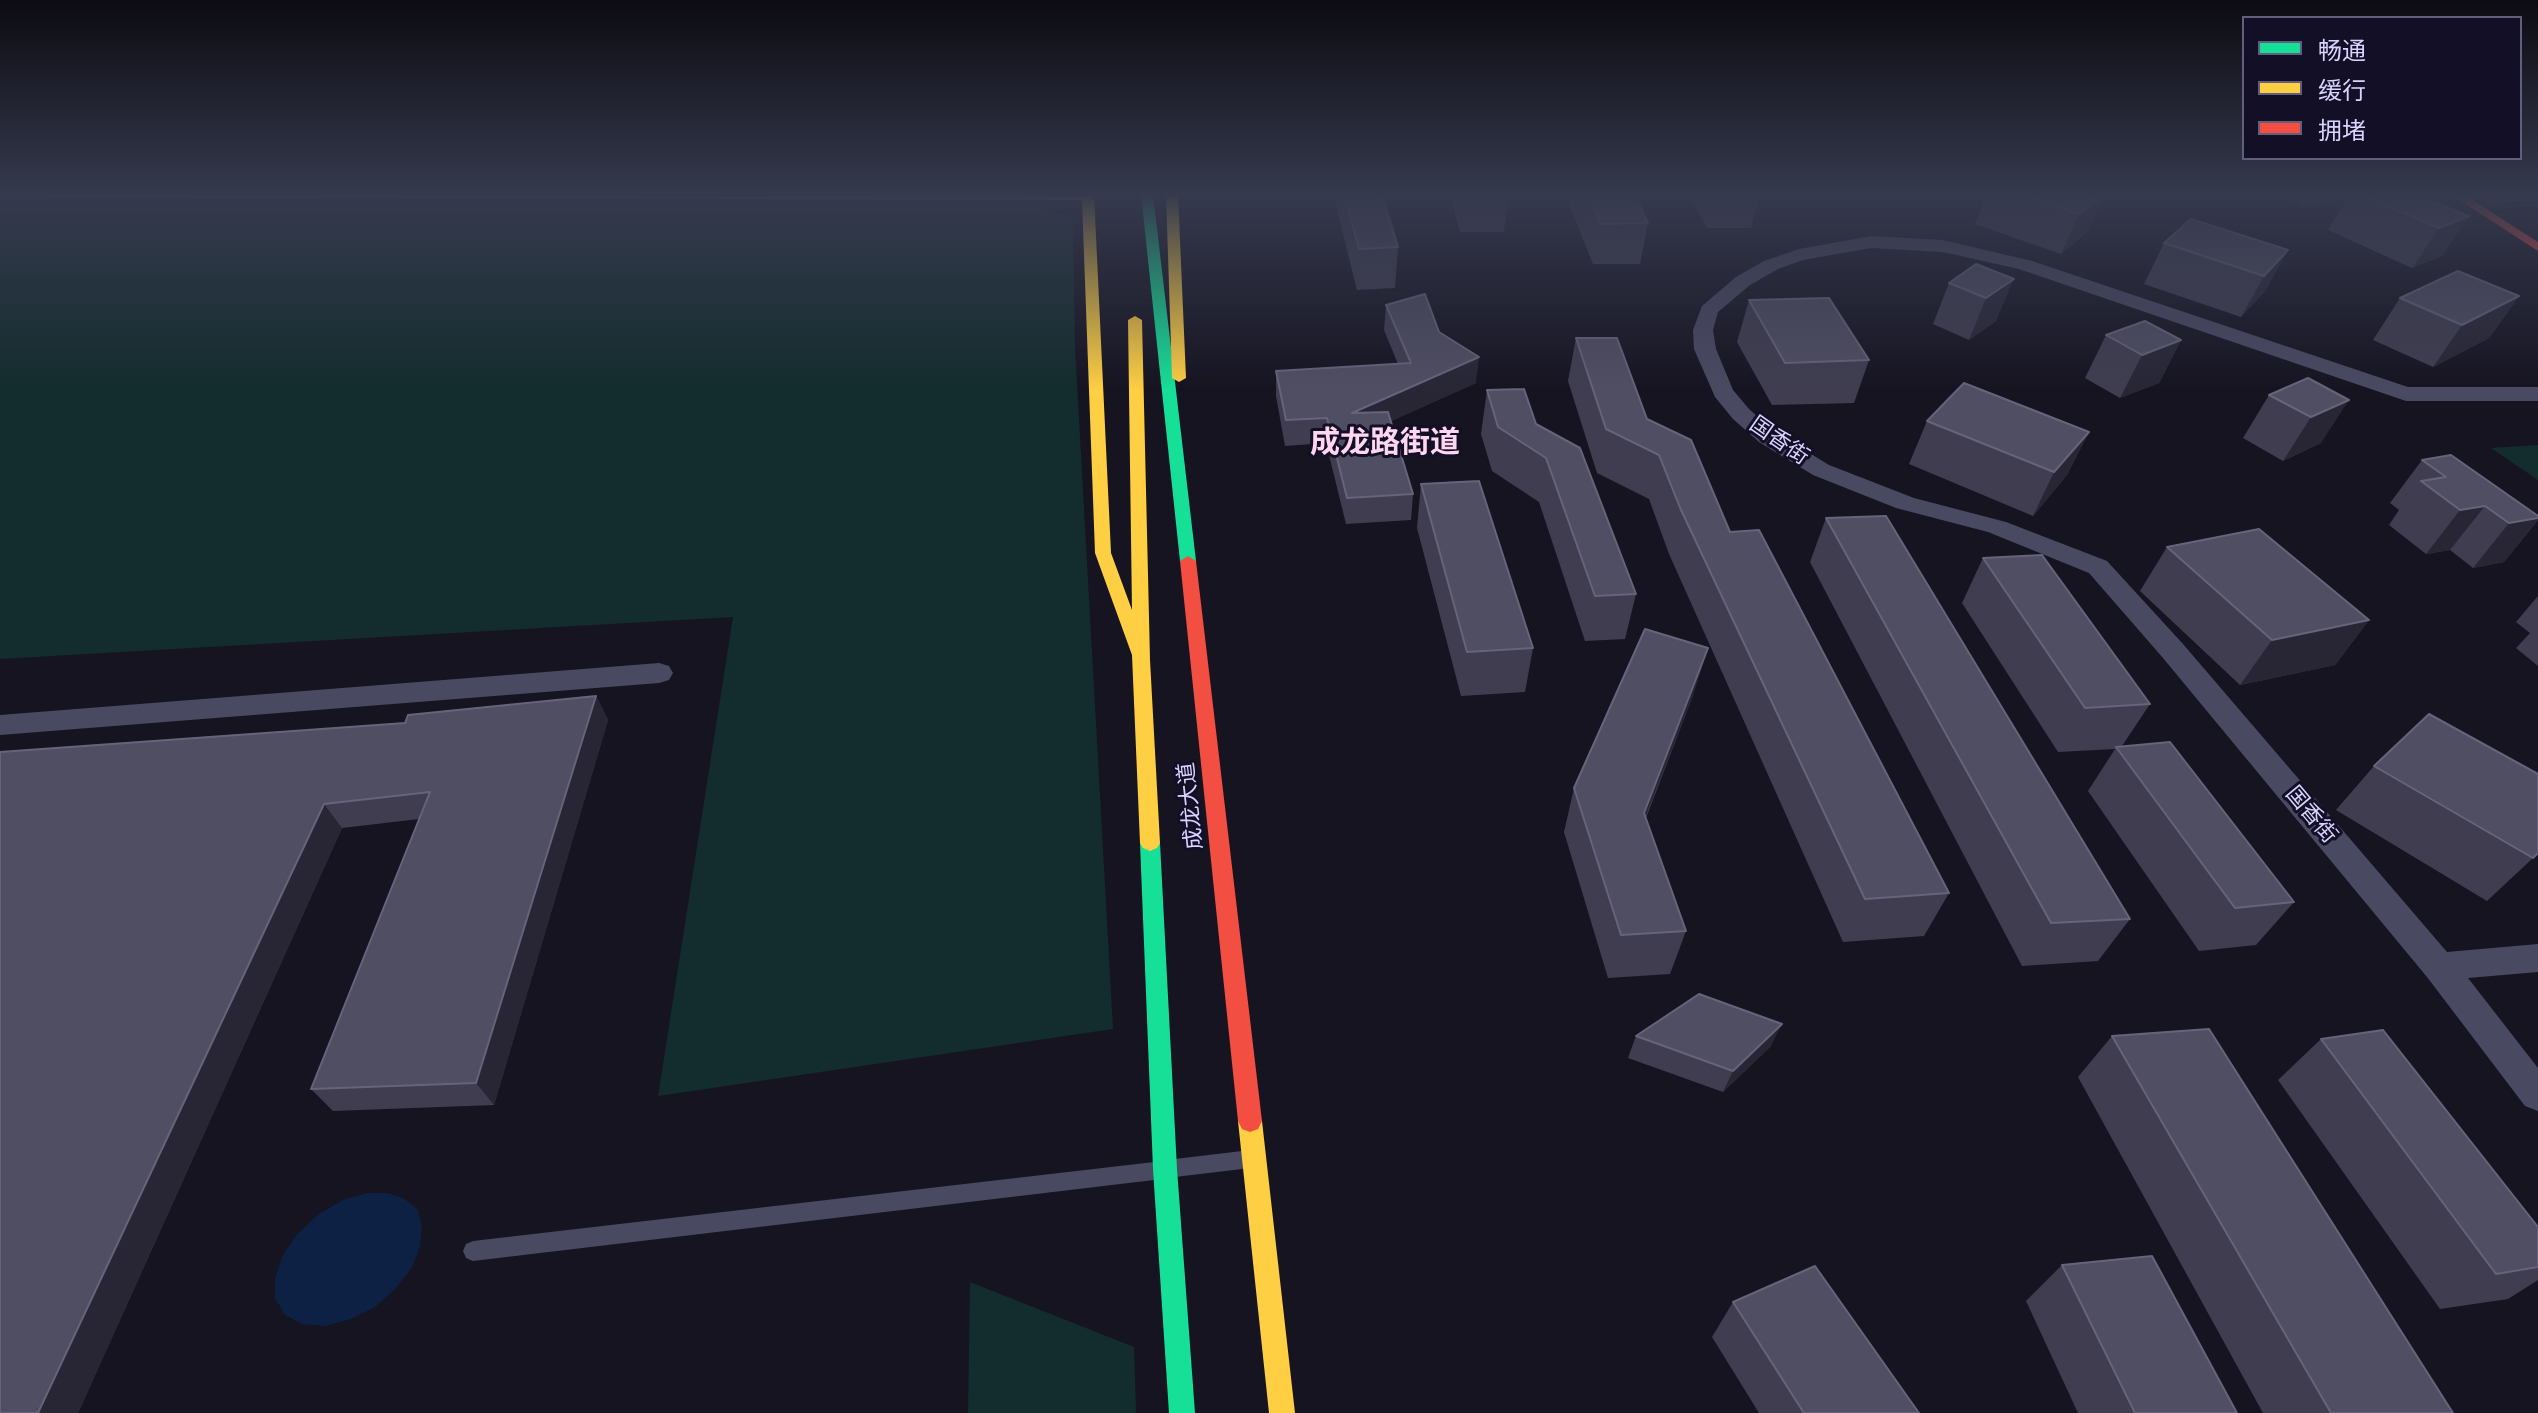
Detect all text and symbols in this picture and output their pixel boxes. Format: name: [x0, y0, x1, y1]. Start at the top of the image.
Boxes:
legend: [2242, 16, 2522, 160]
text: 畅通: [2318, 33, 2366, 66]
text: 缓行: [2318, 73, 2366, 106]
text: 拥堵: [2318, 113, 2366, 146]
street label: 国香街: [1744, 411, 1814, 471]
district label: 成龙路街道: [1310, 425, 1460, 461]
street label: 成龙大道: [1173, 761, 1209, 851]
street label: 国香街: [2280, 781, 2342, 849]

